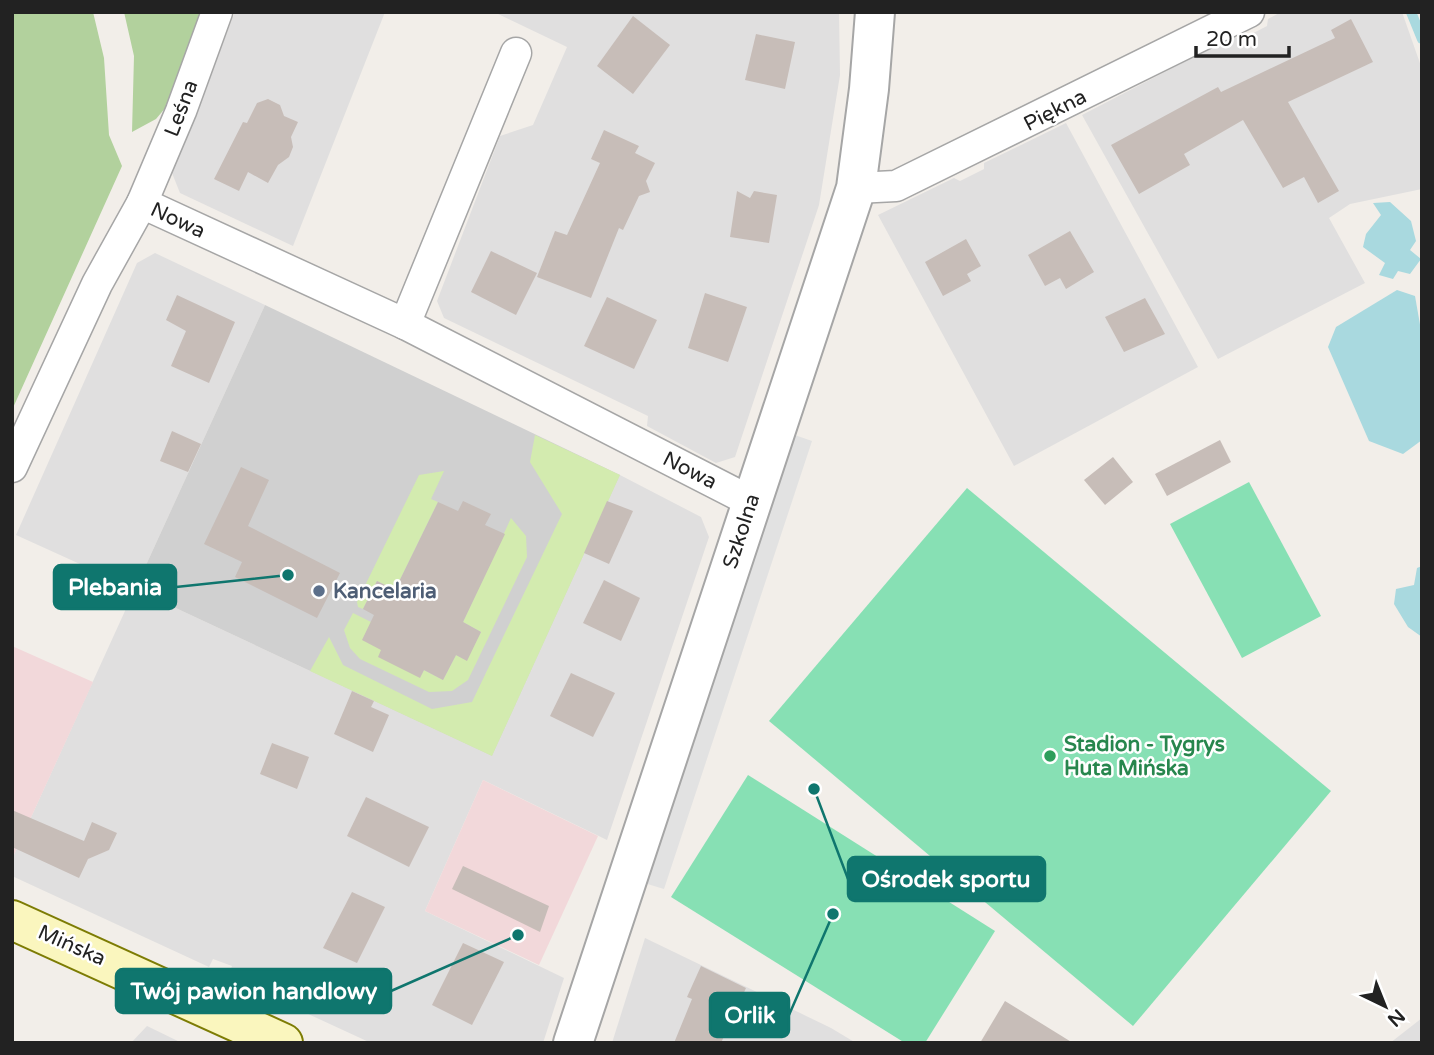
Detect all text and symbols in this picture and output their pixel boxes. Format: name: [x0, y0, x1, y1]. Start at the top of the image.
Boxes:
scale bar: [1196, 14, 1289, 58]
text: 20 m: [1206, 27, 1257, 52]
street label: Leśna: [159, 76, 204, 140]
street label: Piękna: [1020, 84, 1091, 137]
street label: Nowa: [146, 197, 209, 244]
street label: Nowa: [658, 446, 721, 495]
street label: Szkolna: [718, 491, 765, 572]
callout: Plebania: [54, 565, 176, 609]
text: Plebania: [68, 574, 162, 602]
place label: Kancelaria: [333, 579, 437, 604]
marker: Kancelaria: [311, 583, 327, 599]
place label: Stadion - Tygrys Huta Mińska: [1064, 732, 1225, 781]
marker: Stadion - Tygrys Huta Mińska: [1042, 748, 1058, 764]
callout: Ośrodek sportu: [848, 857, 1045, 901]
text: Ośrodek sportu: [861, 866, 1031, 894]
street label: Mińska: [34, 920, 109, 971]
callout: Twój pawion handlowy: [116, 969, 391, 1013]
north arrow: [1350, 971, 1420, 1041]
text: Twój pawion handlowy: [130, 978, 378, 1006]
callout: Orlik: [710, 993, 789, 1037]
text: Orlik: [724, 1002, 776, 1030]
text: N: [1383, 1004, 1409, 1031]

